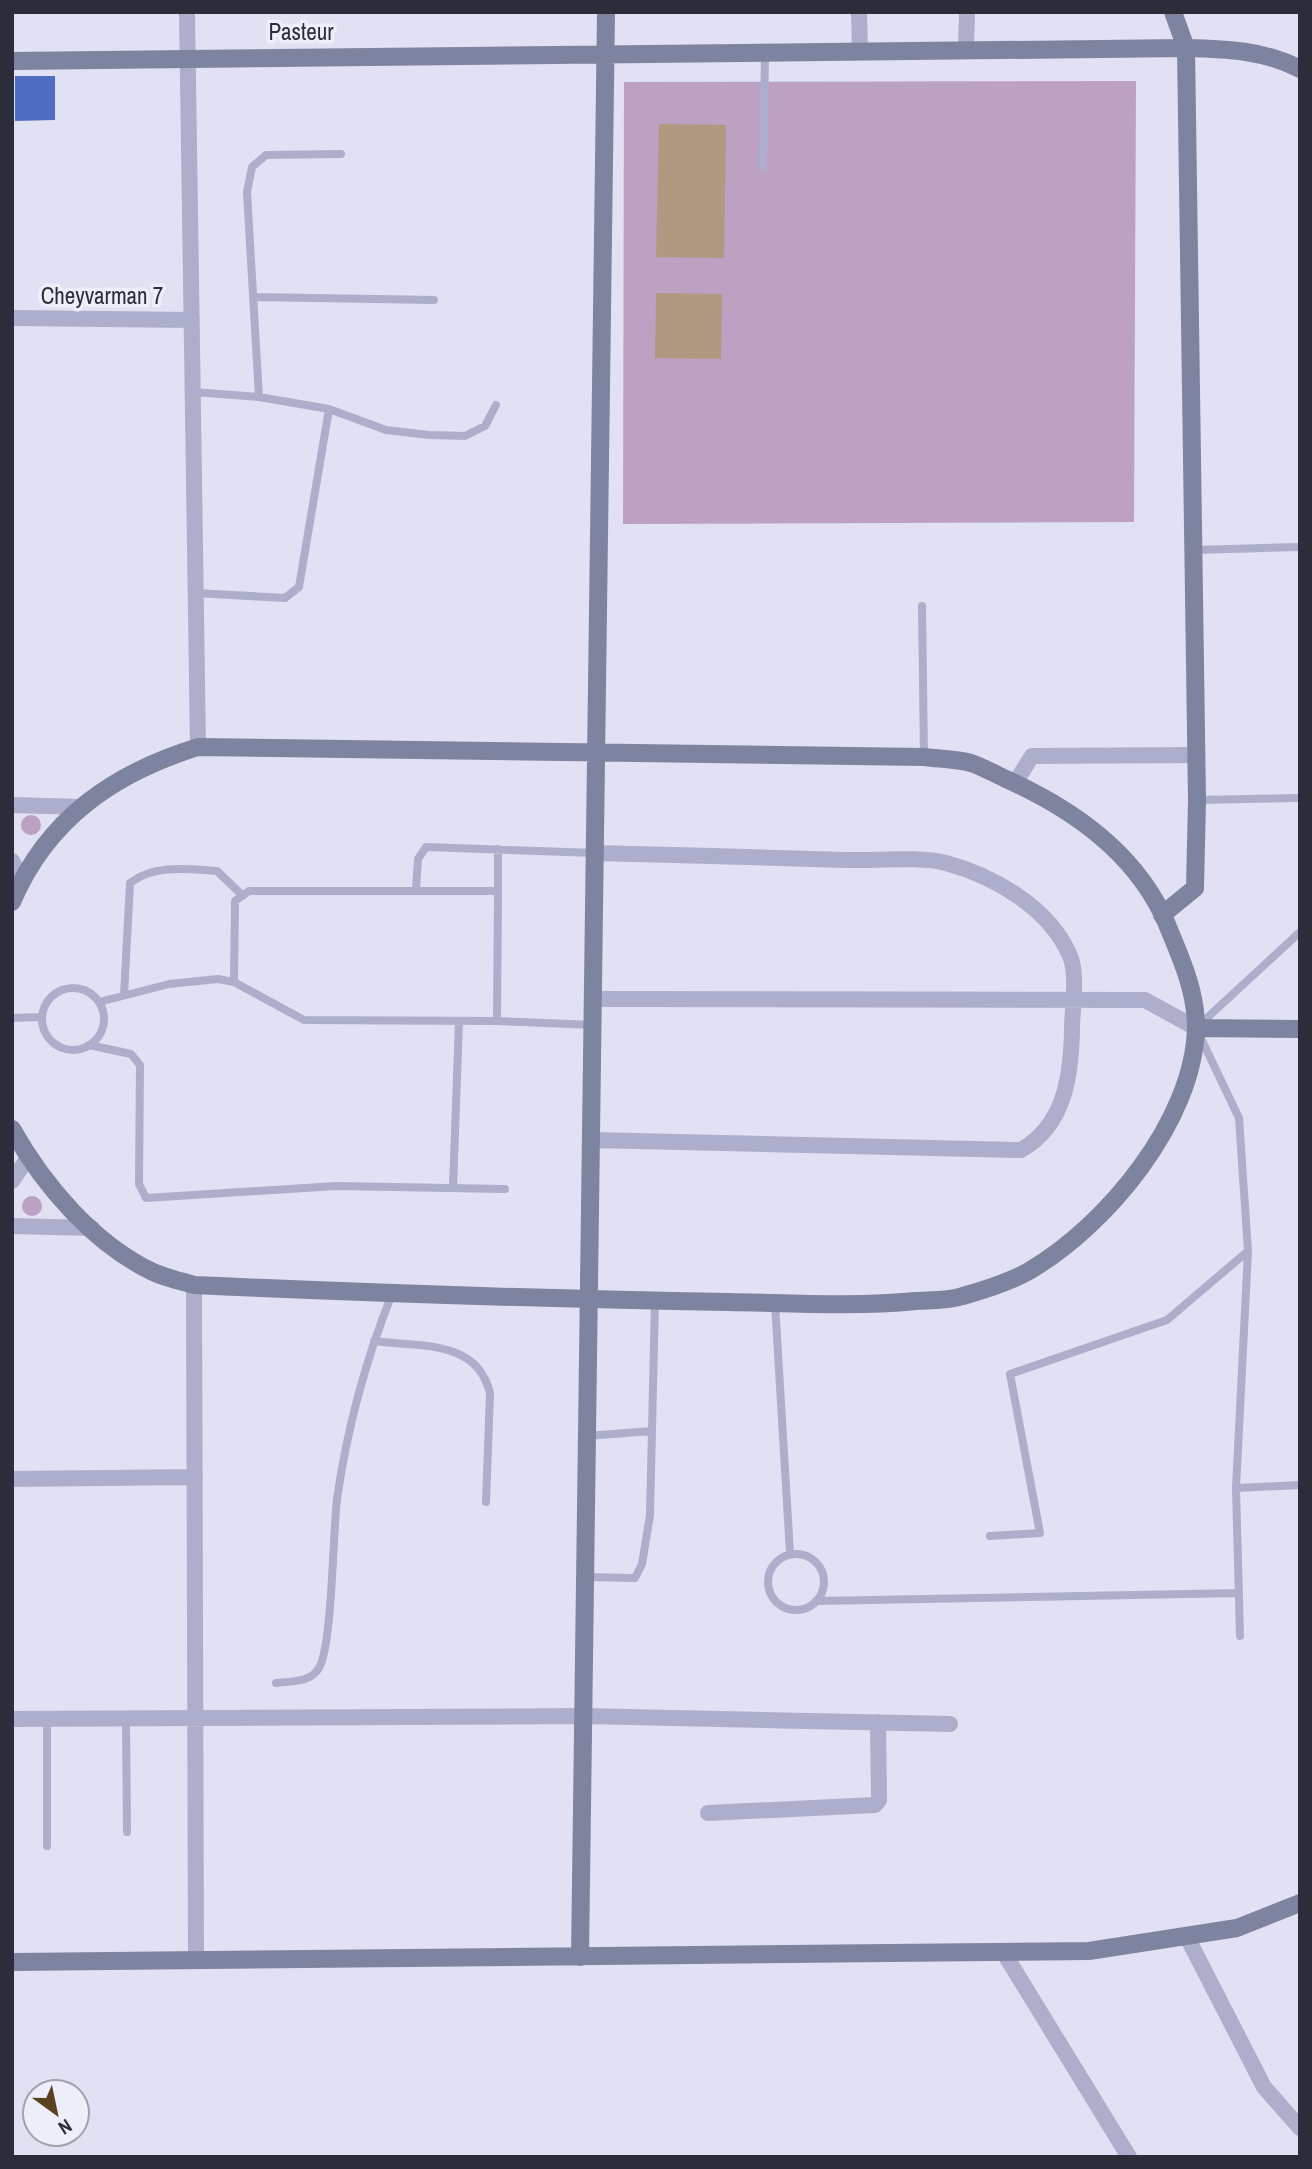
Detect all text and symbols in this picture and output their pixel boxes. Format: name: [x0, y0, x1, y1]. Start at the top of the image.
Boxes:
street label: Pasteur: [269, 16, 334, 47]
street label: Cheyvarman 7: [41, 280, 163, 311]
north arrow: [21, 2078, 91, 2148]
text: N: [53, 2113, 77, 2141]

